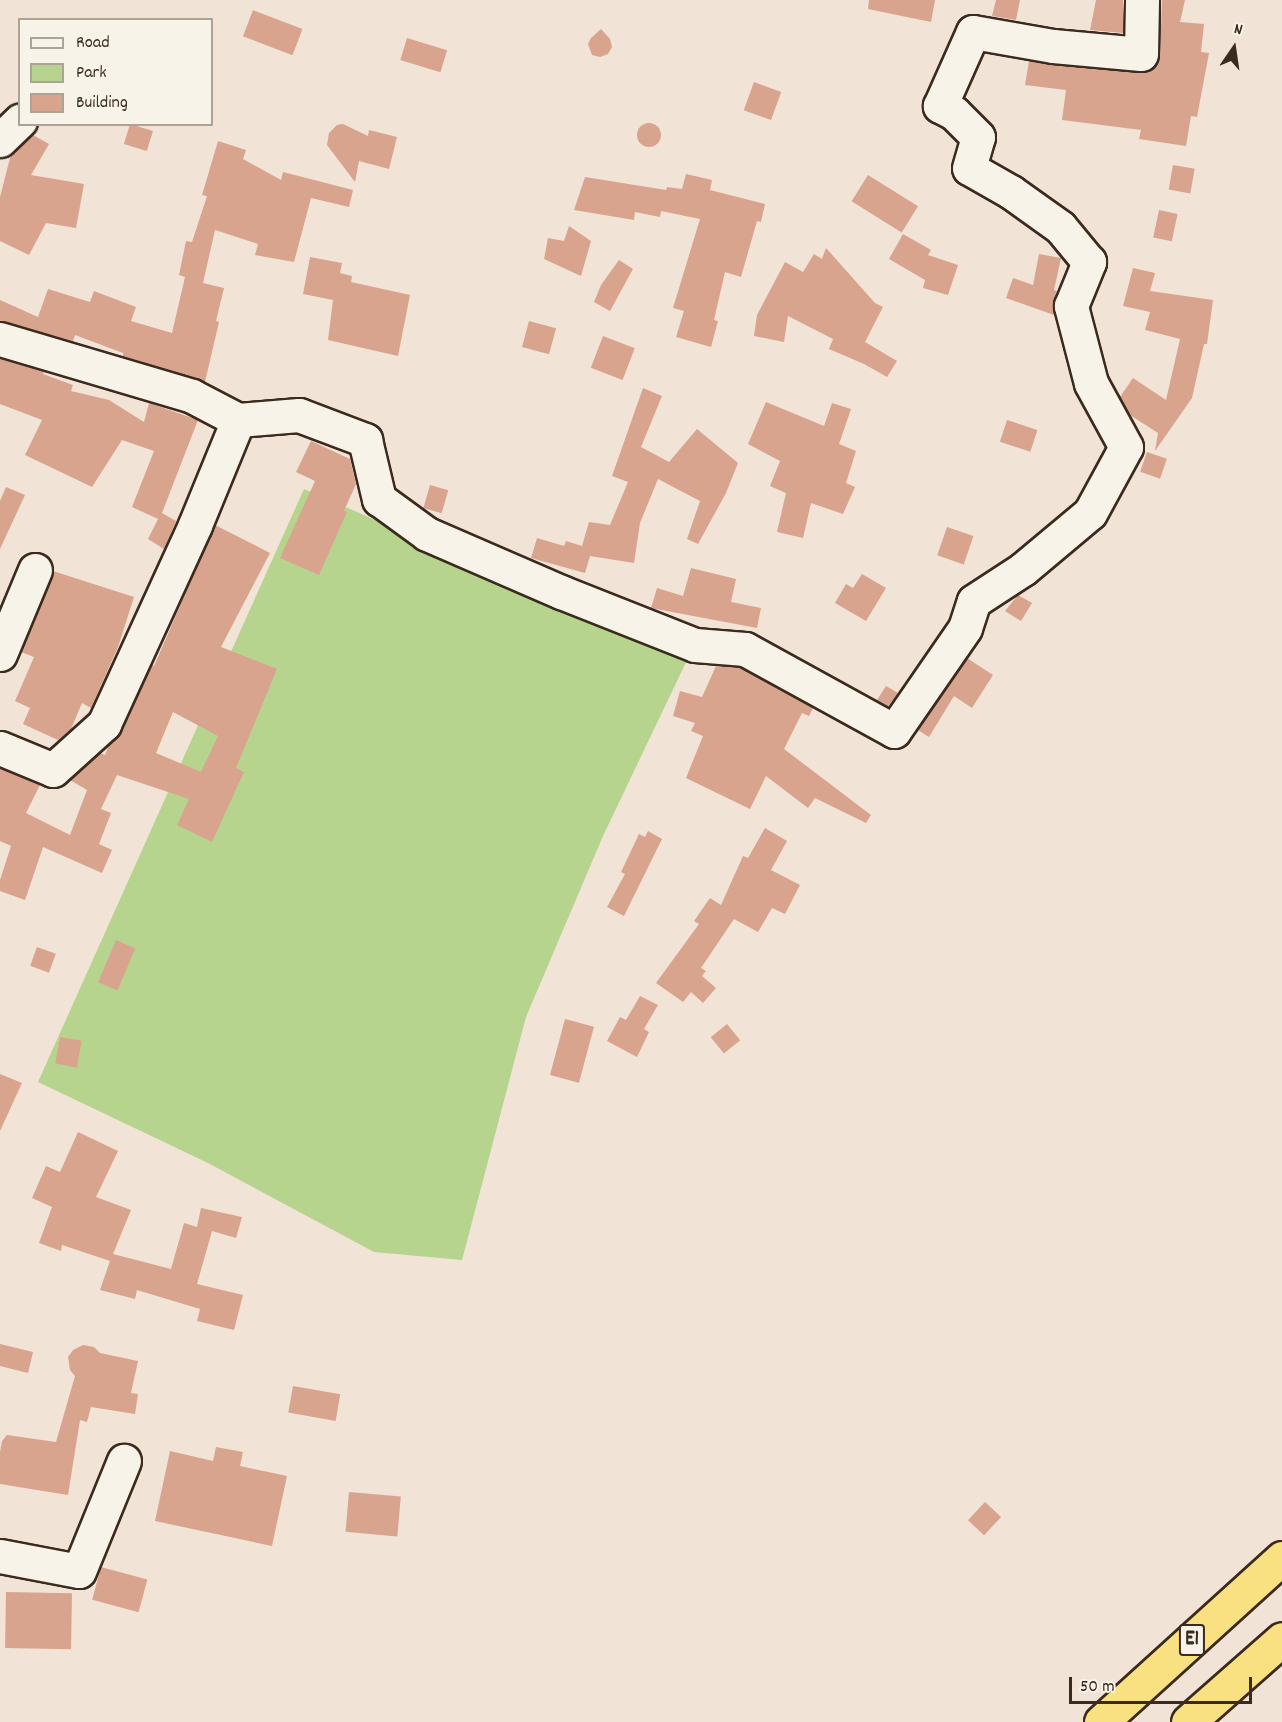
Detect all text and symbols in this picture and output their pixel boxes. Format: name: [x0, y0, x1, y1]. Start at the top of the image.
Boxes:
legend: [18, 18, 213, 126]
north arrow: [1204, 18, 1264, 78]
text: N: [1232, 18, 1245, 42]
text: Road: [76, 31, 110, 56]
text: Park: [76, 61, 107, 86]
text: Building: [76, 91, 128, 116]
road number: E1: [1178, 1622, 1206, 1658]
scale bar: [1072, 1665, 1255, 1703]
text: 50 m: [1080, 1675, 1115, 1700]

